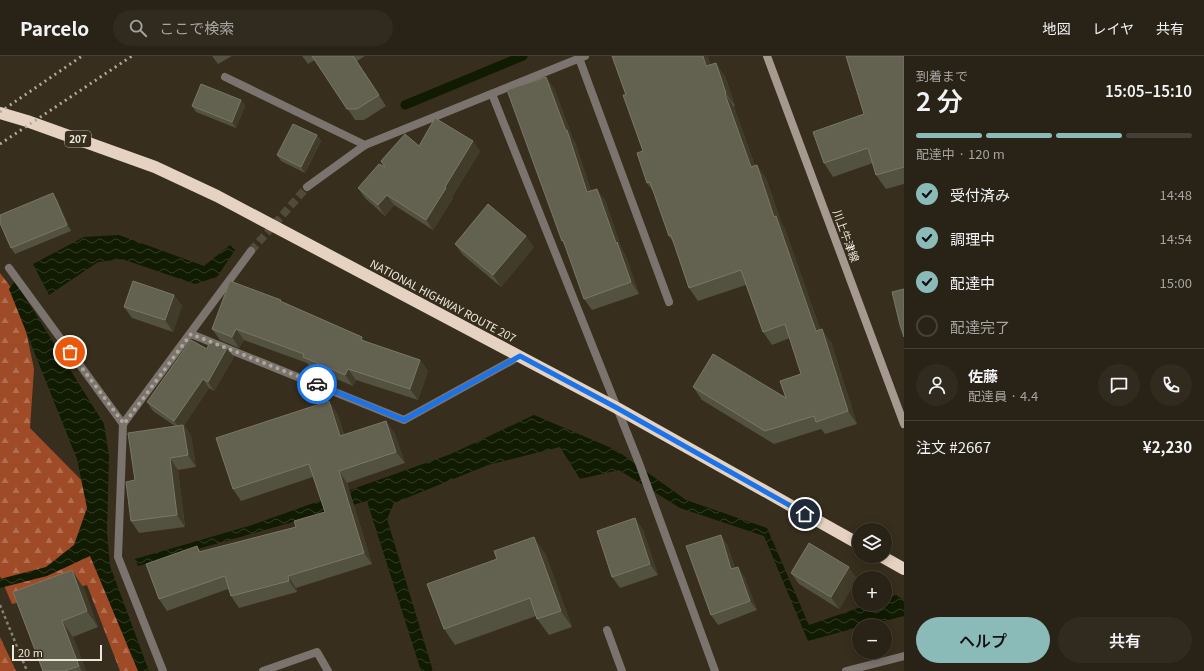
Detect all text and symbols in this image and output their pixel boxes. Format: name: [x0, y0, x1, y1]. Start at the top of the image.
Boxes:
search box: [113, 10, 393, 46]
text: Parcelo: [20, 14, 89, 41]
icon: search: [127, 17, 149, 39]
text: ここで検索: [159, 17, 234, 38]
text: 地図: [1042, 18, 1070, 38]
text: レイヤ: [1092, 18, 1134, 38]
text: 共有: [1156, 18, 1184, 38]
text: 到着まで: [916, 66, 968, 85]
text: 15:05–15:10: [1105, 80, 1192, 101]
text: 2 分: [916, 81, 963, 118]
road number: 207: [65, 131, 91, 147]
text: 配達中 · 120 m: [916, 144, 1005, 163]
icon: check: [916, 183, 938, 205]
text: 受付済み: [950, 184, 1010, 205]
text: 14:48: [1160, 185, 1192, 204]
street label: 川上牛津線: [830, 207, 864, 264]
icon: check: [916, 227, 938, 249]
text: 調理中: [950, 228, 995, 249]
text: 14:54: [1160, 229, 1192, 248]
street label: NATIONAL HIGHWAY ROUTE 207: [368, 255, 519, 345]
icon: check: [916, 271, 938, 293]
text: 配達中: [950, 272, 995, 293]
text: 15:00: [1160, 273, 1192, 292]
text: 配達完了: [950, 316, 1010, 337]
pin: [53, 335, 87, 369]
icon: bag: [59, 341, 81, 363]
courier: [297, 364, 337, 404]
button: person: [916, 364, 958, 406]
button: chat: [1098, 364, 1140, 406]
button: phone: [1150, 364, 1192, 406]
text: 佐藤: [968, 365, 998, 386]
icon: car: [306, 373, 328, 395]
text: 配達員 · 4.4: [968, 386, 1038, 405]
text: 注文 #2667: [916, 436, 991, 457]
text: ¥2,230: [1143, 436, 1192, 457]
pin: [788, 497, 822, 531]
icon: home: [794, 503, 816, 525]
map controls: [852, 523, 892, 659]
button: layers: [852, 523, 892, 563]
button: +: [852, 571, 892, 611]
button: ヘルプ: [916, 617, 1050, 663]
button: 共有: [1058, 617, 1192, 663]
button: −: [852, 619, 892, 659]
scale bar: [12, 643, 102, 662]
text: 20 m: [18, 644, 43, 660]

